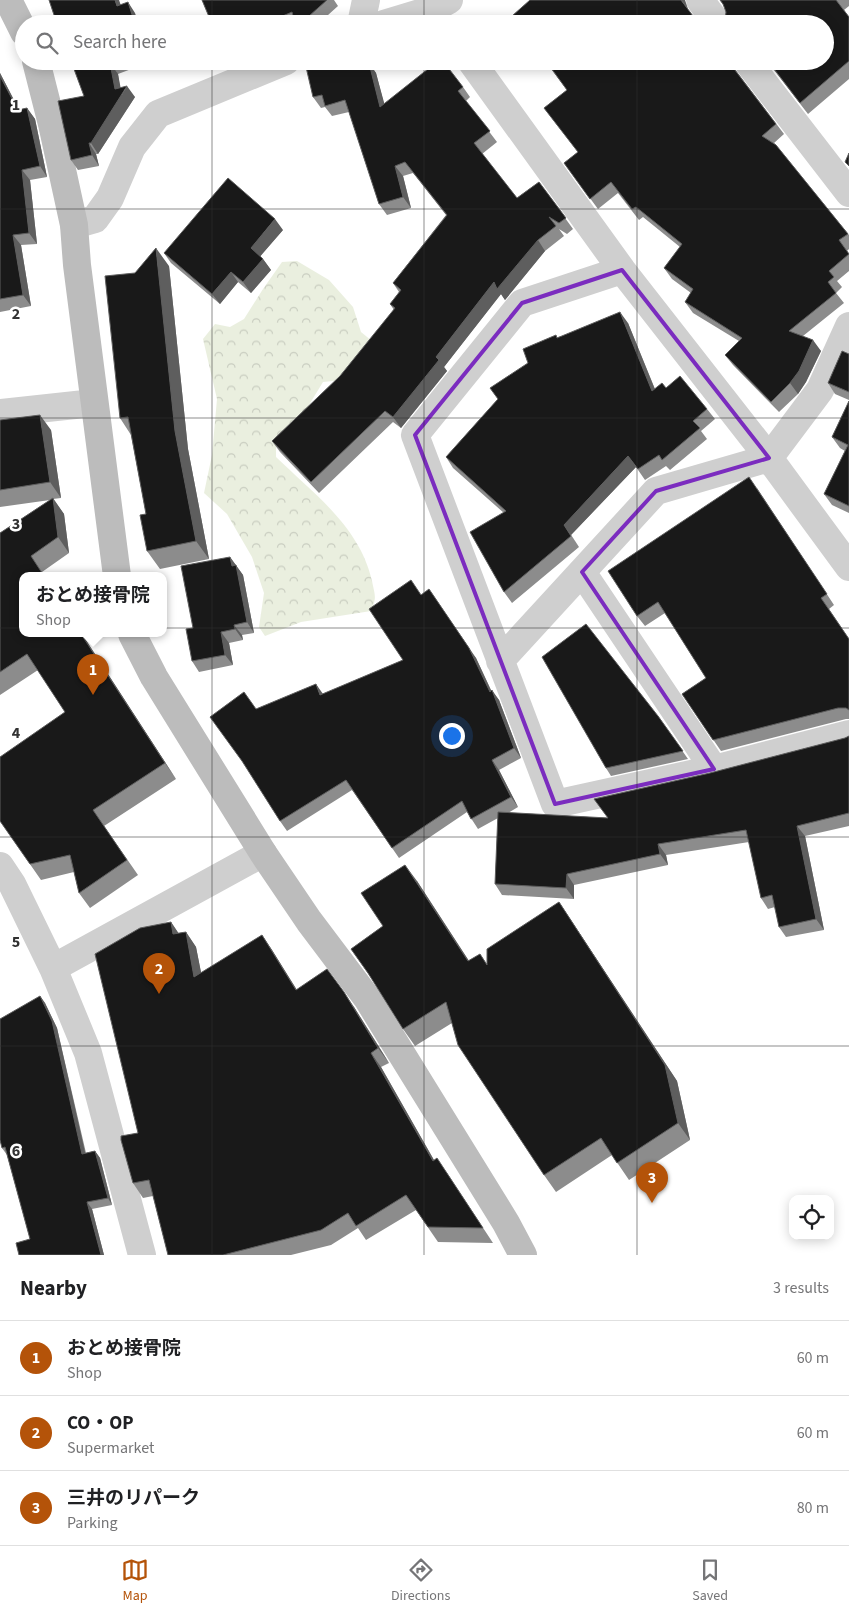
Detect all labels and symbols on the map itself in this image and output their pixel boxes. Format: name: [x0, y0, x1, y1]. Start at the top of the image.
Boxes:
text: 1: [12, 94, 20, 116]
text: 2: [12, 303, 20, 325]
text: 3: [12, 513, 20, 535]
pin: 1: [77, 654, 109, 695]
text: 4: [12, 722, 21, 744]
your location: [439, 723, 465, 749]
text: 5: [12, 931, 20, 953]
pin: 2: [143, 953, 175, 994]
text: 6: [12, 1140, 20, 1162]
pin: 3: [636, 1162, 668, 1203]

